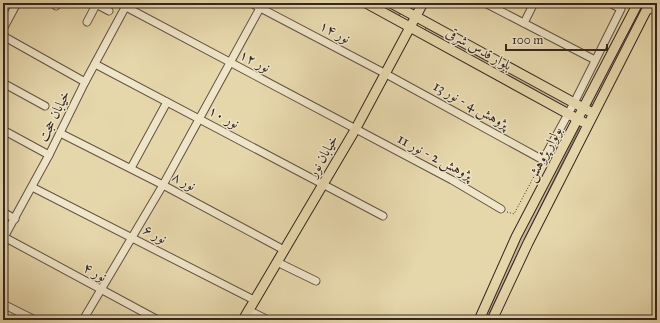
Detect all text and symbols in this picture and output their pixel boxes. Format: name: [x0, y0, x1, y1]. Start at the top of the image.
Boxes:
street label: نور ۱۴: [317, 17, 354, 47]
street label: بلوار قدس شرقی: [443, 24, 515, 75]
scale bar: [506, 26, 607, 52]
text: 100 m: [512, 33, 543, 47]
street label: نور ۱۲: [237, 46, 274, 76]
street label: پژوهش 4 - نور 13: [430, 77, 513, 134]
street label: خیابان حجت: [34, 88, 74, 144]
street label: نور ۱۰: [206, 102, 243, 132]
street label: بولوار پژوهش: [522, 123, 567, 185]
street label: پژوهش 2 - نور 11: [394, 130, 477, 185]
street label: خیابان نور: [303, 132, 342, 182]
street label: نور ۸: [169, 168, 199, 194]
street label: نور ۶: [140, 221, 170, 247]
street label: نور ۴: [80, 259, 110, 285]

